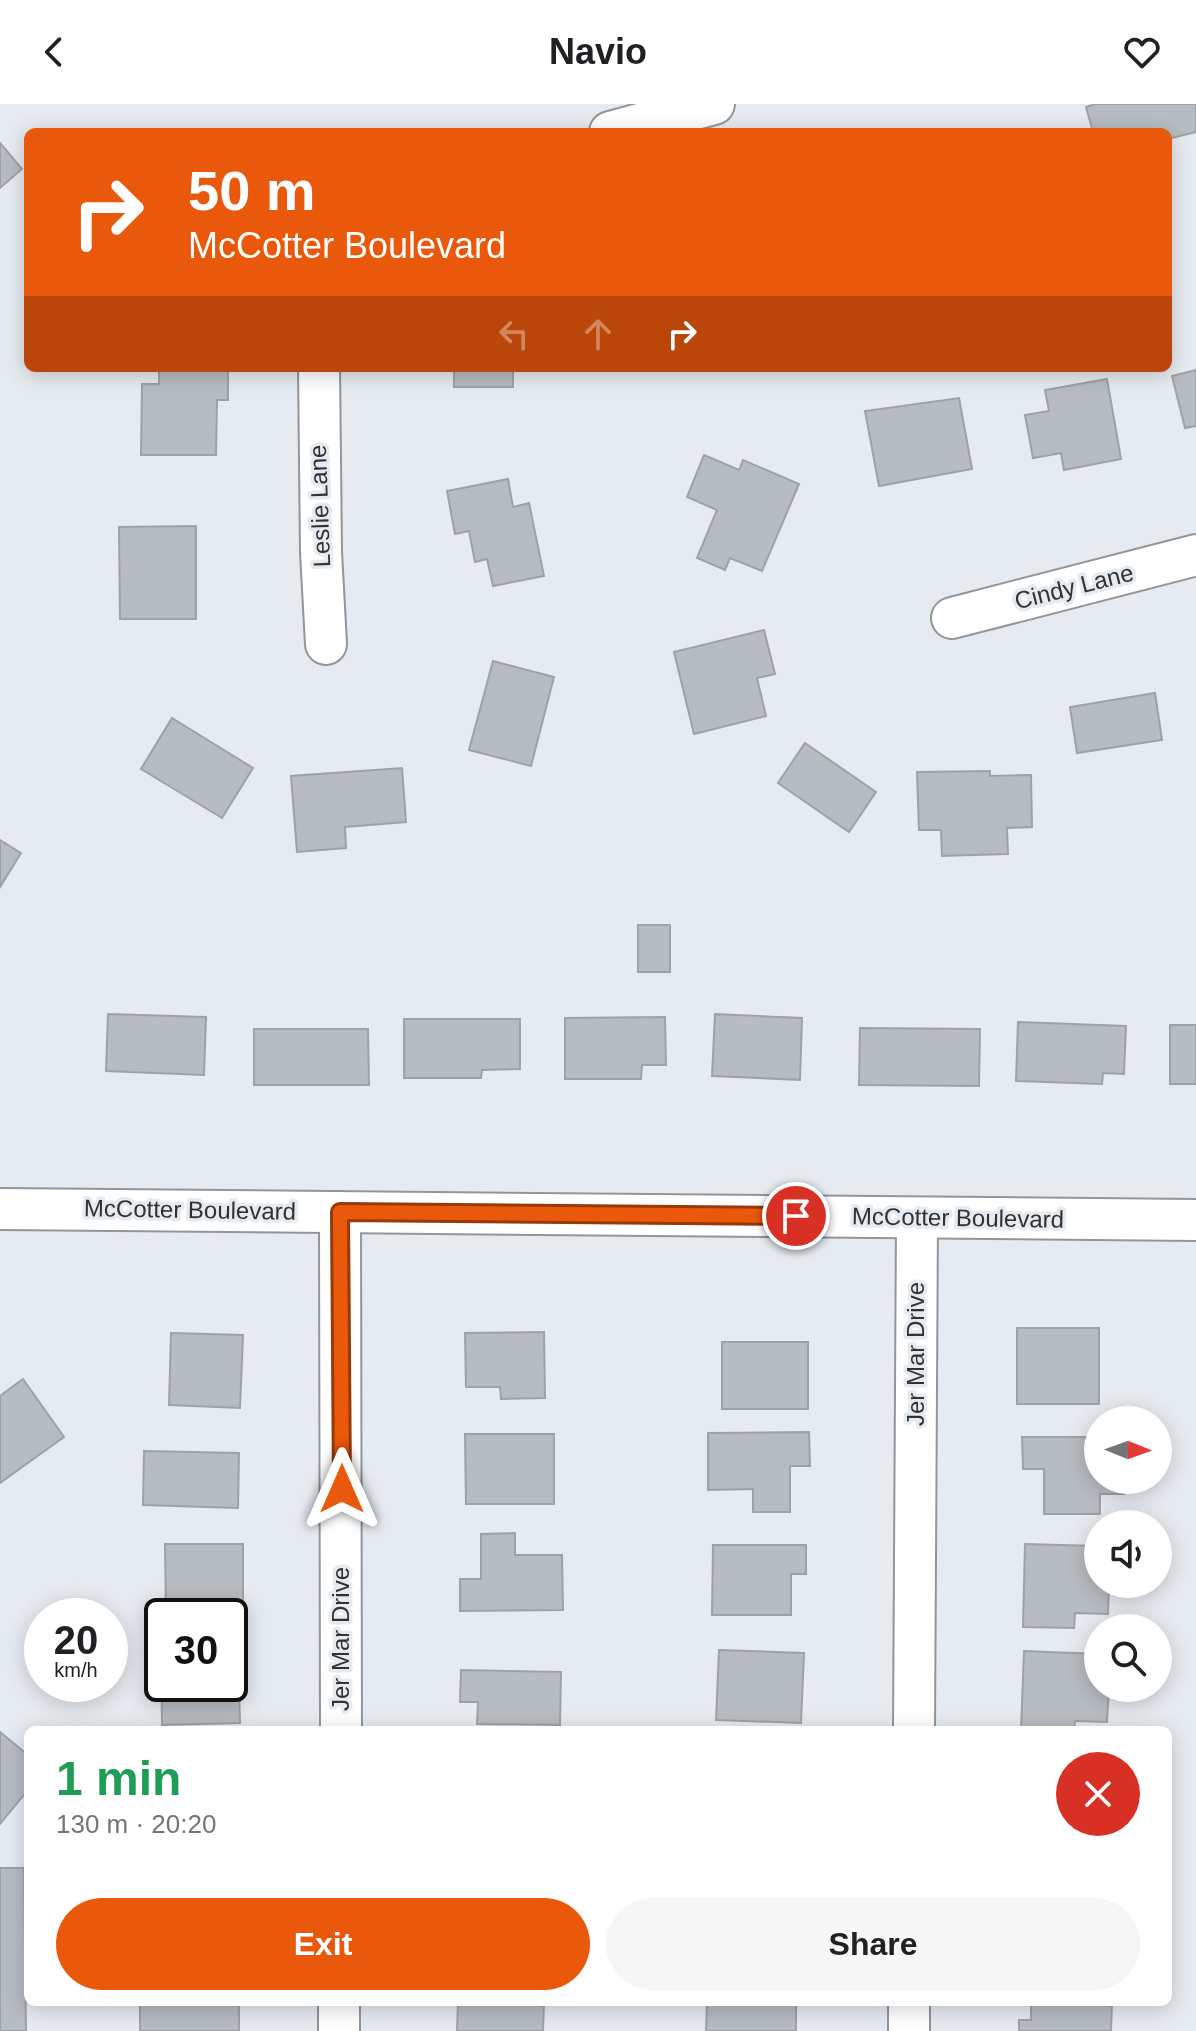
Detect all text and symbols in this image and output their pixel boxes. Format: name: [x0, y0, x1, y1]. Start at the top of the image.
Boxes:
icon: back: [32, 30, 76, 74]
icon: heart: [1120, 30, 1164, 74]
text: Navio: [549, 31, 647, 72]
text: 50 m: [188, 159, 316, 222]
icon: right: [56, 160, 160, 264]
text: McCotter Boulevard: [188, 225, 506, 266]
icon: left: [492, 312, 536, 356]
icon: ahead: [576, 312, 620, 356]
icon: right: [660, 312, 704, 356]
street label: Leslie Lane: [304, 444, 335, 568]
street label: Cindy Lane: [1012, 559, 1136, 614]
pin: [762, 1182, 830, 1250]
street label: McCotter Boulevard: [84, 1194, 296, 1225]
icon: arrive: [774, 1194, 818, 1238]
street label: McCotter Boulevard: [852, 1202, 1064, 1233]
street label: Jer Mar Drive: [902, 1282, 929, 1426]
north arrow: [1084, 1406, 1172, 1494]
map controls: [1084, 1406, 1172, 1702]
position arrow: [300, 1447, 384, 1531]
button: sound: [1084, 1510, 1172, 1598]
street label: Jer Mar Drive: [327, 1567, 354, 1711]
speed limit sign: 30: [144, 1598, 248, 1702]
button: search: [1084, 1614, 1172, 1702]
text: 20: [54, 1618, 98, 1662]
text: km/h: [54, 1659, 98, 1681]
text: 1 min: [56, 1752, 181, 1805]
button: close: [1056, 1752, 1140, 1836]
text: 130 m · 20:20: [56, 1809, 216, 1839]
button: Exit: [56, 1898, 590, 1990]
button: Share: [606, 1898, 1140, 1990]

